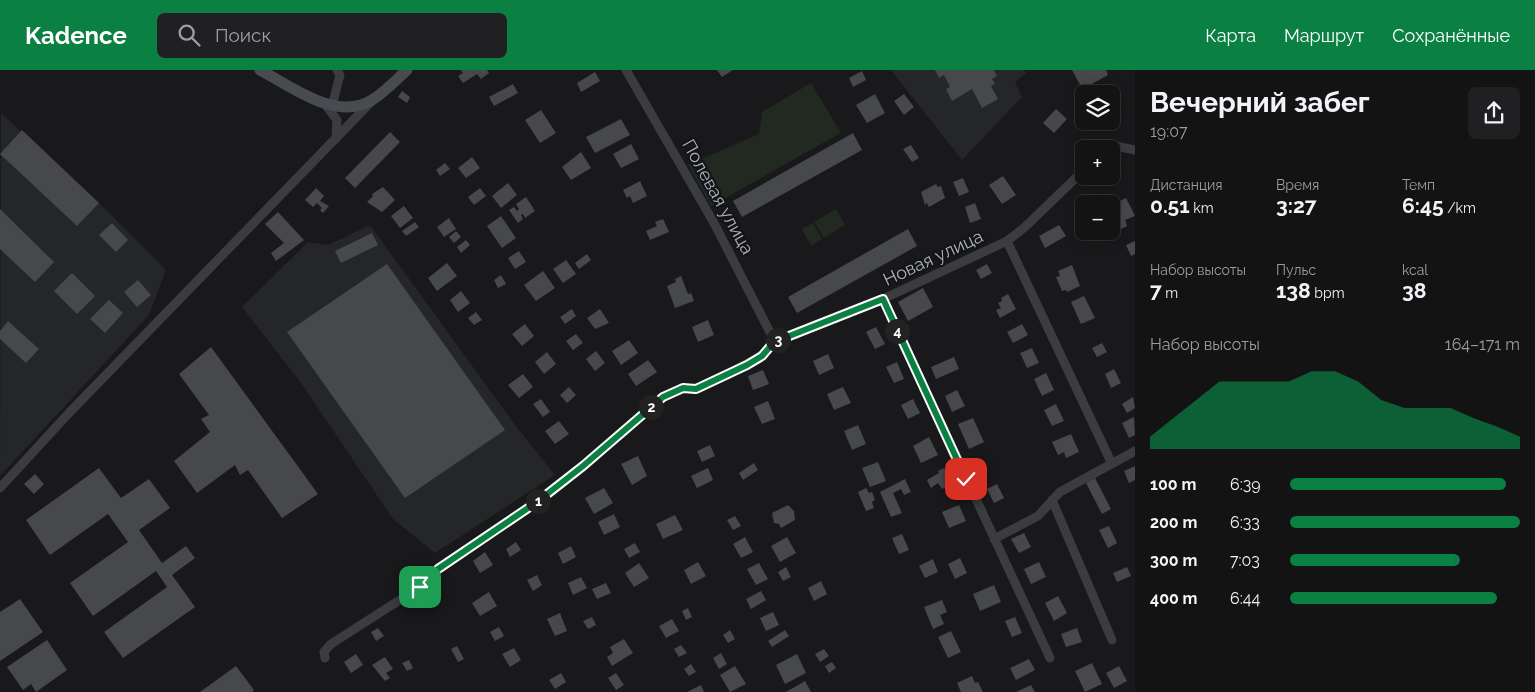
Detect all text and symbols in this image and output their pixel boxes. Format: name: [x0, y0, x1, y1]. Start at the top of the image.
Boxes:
search box: [157, 13, 507, 58]
text: Kadence: [25, 21, 127, 50]
icon: search: [175, 21, 203, 49]
text: Поиск: [215, 24, 271, 46]
text: Карта: [1205, 25, 1256, 46]
text: Маршрут: [1284, 25, 1364, 46]
text: Сохранённые: [1392, 25, 1510, 46]
map controls: [1075, 85, 1120, 240]
button: layers: [1075, 85, 1120, 130]
text: Вечерний забег: [1150, 86, 1370, 119]
button: share: [1468, 87, 1520, 139]
text: 19:07: [1150, 122, 1187, 141]
street label: Полевая улица: [678, 136, 759, 258]
button: +: [1075, 140, 1120, 185]
text: Дистанция: [1150, 177, 1223, 193]
text: Время: [1276, 177, 1319, 193]
text: Темп: [1402, 177, 1435, 193]
text: 0.51: [1150, 193, 1190, 218]
text: 3:27: [1276, 193, 1317, 218]
text: 6:45: [1402, 193, 1444, 218]
button: −: [1075, 195, 1120, 240]
text: km: [1190, 200, 1214, 216]
text: /km: [1444, 200, 1476, 216]
street label: Новая улица: [880, 225, 986, 290]
text: Набор высоты: [1150, 262, 1246, 278]
text: Пульс: [1276, 262, 1316, 278]
text: kcal: [1402, 262, 1428, 278]
text: 7: [1150, 278, 1162, 303]
text: 138: [1276, 278, 1311, 303]
text: 38: [1402, 278, 1426, 303]
text: m: [1162, 285, 1178, 301]
text: bpm: [1311, 285, 1345, 301]
pin: 4: [884, 318, 910, 344]
text: 4: [894, 323, 902, 339]
pin: 3: [766, 328, 790, 352]
text: 3: [775, 332, 782, 348]
text: Набор высоты: [1150, 335, 1260, 354]
text: 164–171 m: [1445, 335, 1520, 354]
pin: 2: [638, 394, 664, 420]
text: 2: [648, 399, 655, 415]
pin: [945, 458, 987, 500]
icon: check: [952, 465, 980, 493]
text: 100 m: [1150, 475, 1196, 494]
text: 6:39: [1230, 475, 1261, 494]
pin: 1: [526, 488, 550, 514]
text: 1: [535, 493, 542, 509]
text: 200 m: [1150, 513, 1197, 532]
text: 6:33: [1230, 513, 1260, 532]
text: 300 m: [1150, 551, 1197, 570]
text: 7:03: [1230, 551, 1260, 570]
pin: [399, 566, 441, 608]
icon: arrive: [406, 573, 434, 601]
text: 400 m: [1150, 589, 1198, 608]
text: 6:44: [1230, 589, 1260, 608]

